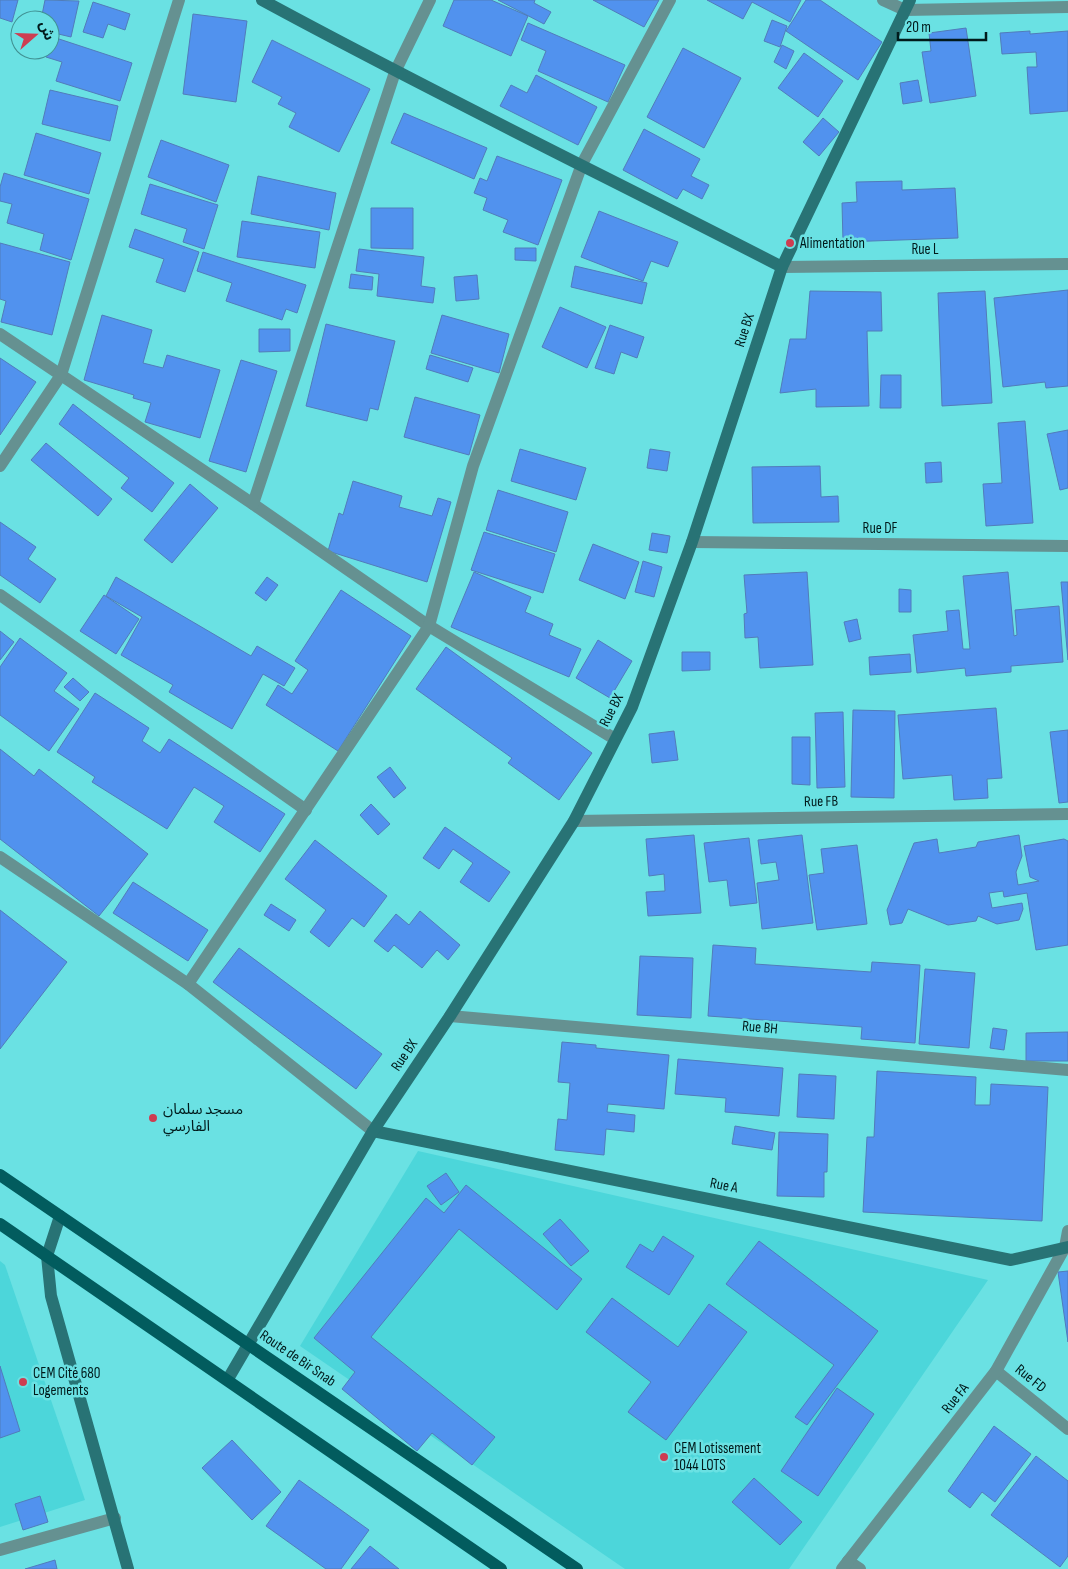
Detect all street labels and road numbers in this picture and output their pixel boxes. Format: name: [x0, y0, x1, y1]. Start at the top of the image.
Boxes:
street label: Rue L: [911, 240, 939, 259]
street label: Rue BX: [730, 310, 759, 350]
street label: Rue DF: [863, 519, 898, 538]
street label: Rue BX: [595, 690, 628, 730]
street label: Rue FB: [804, 792, 839, 811]
street label: Rue BH: [741, 1016, 779, 1039]
street label: Rue BX: [387, 1035, 422, 1075]
street label: Rue A: [708, 1173, 740, 1198]
street label: Route de Bir Snab: [256, 1326, 339, 1391]
street label: Rue FD: [1011, 1360, 1050, 1397]
street label: Rue FA: [938, 1379, 974, 1417]

